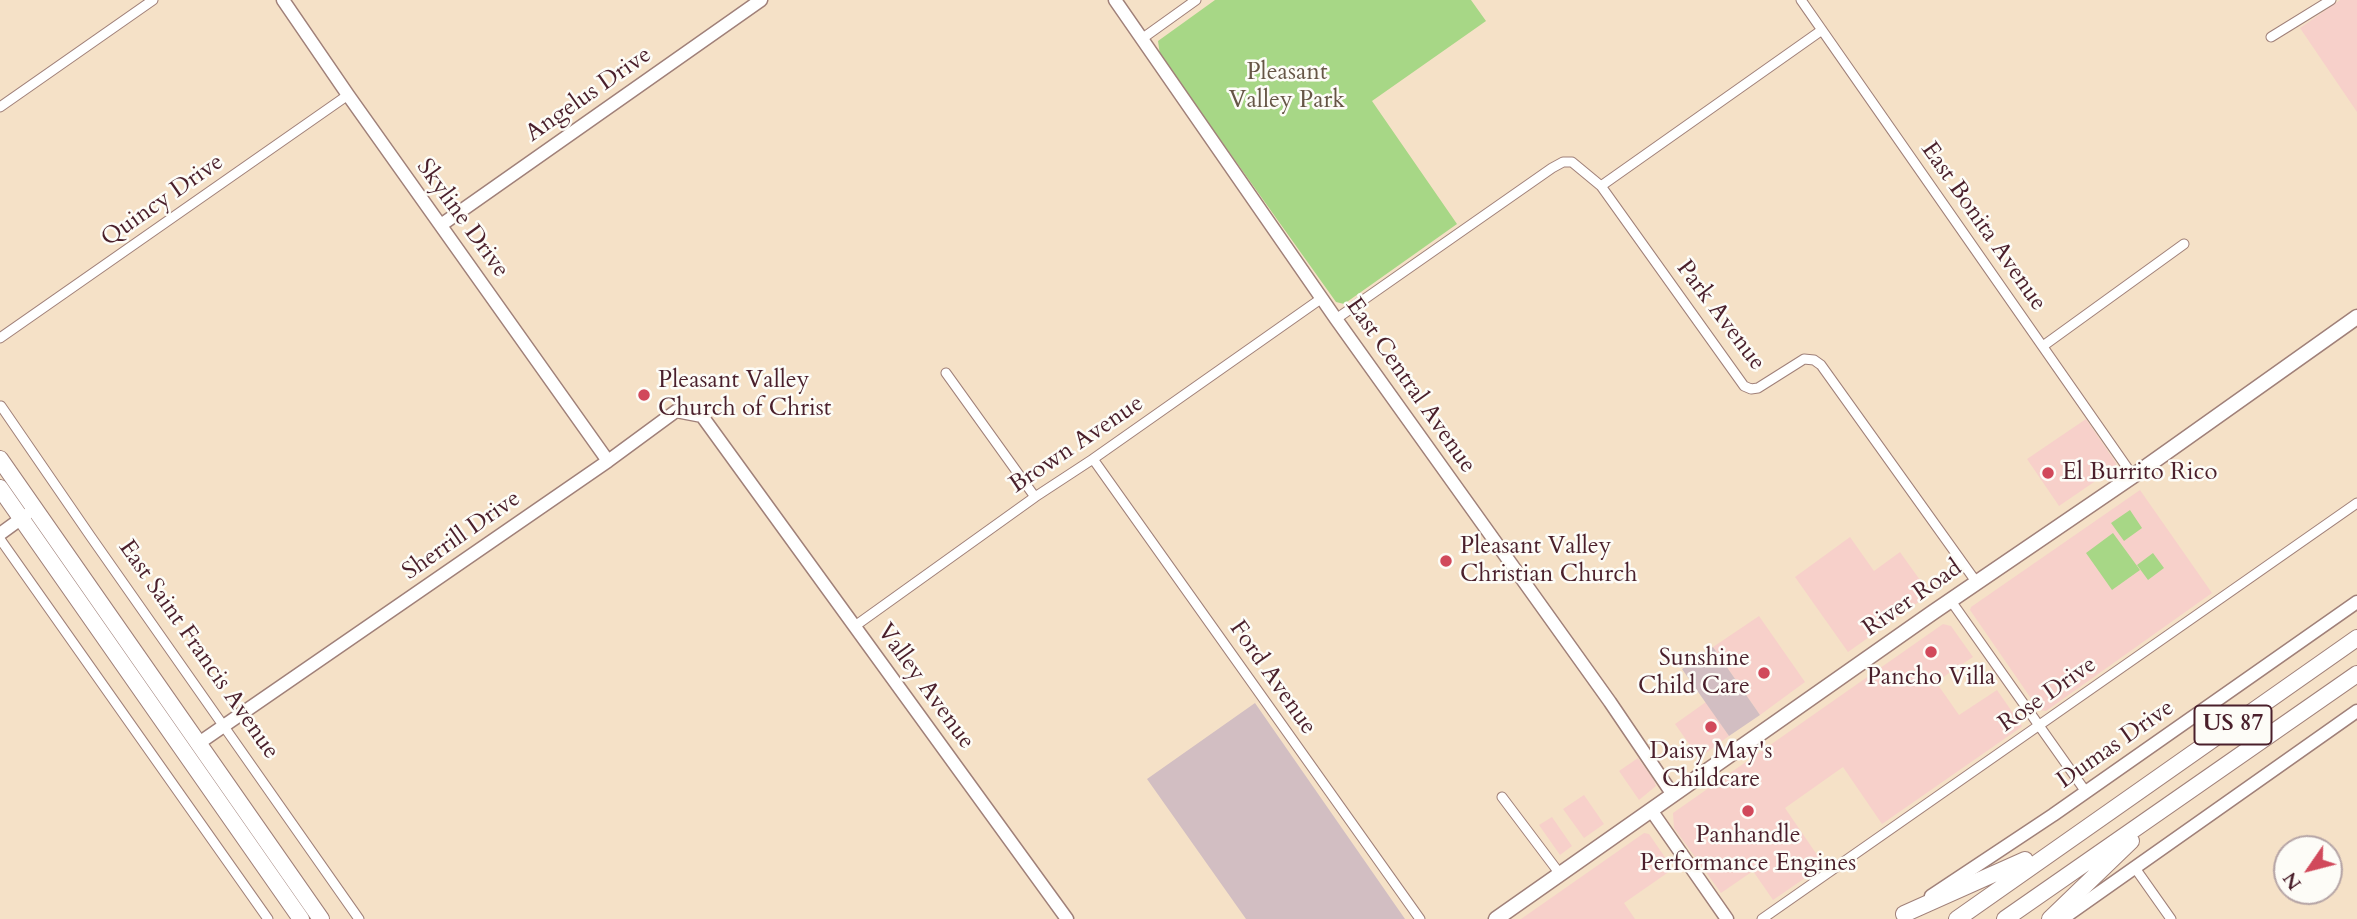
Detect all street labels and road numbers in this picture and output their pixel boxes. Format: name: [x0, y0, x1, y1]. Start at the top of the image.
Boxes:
street label: Angelus Drive: [521, 41, 657, 149]
street label: East Bonita Avenue: [1914, 137, 2052, 317]
street label: Quincy Drive: [96, 148, 230, 254]
street label: Skyline Drive: [409, 154, 515, 284]
street label: Park Avenue: [1669, 255, 1771, 377]
street label: East Central Avenue: [1339, 293, 1481, 479]
street label: Brown Avenue: [1005, 390, 1149, 500]
street label: Sherrill Drive: [398, 485, 526, 587]
street label: East Saint Francis Avenue: [112, 535, 284, 765]
street label: River Road: [1858, 554, 1968, 644]
street label: Ford Avenue: [1222, 615, 1322, 741]
street label: Valley Avenue: [870, 619, 980, 755]
street label: Rose Drive: [1993, 651, 2103, 739]
street label: Dumas Drive: [2052, 694, 2180, 796]
road number: US 87: [2194, 706, 2272, 744]

